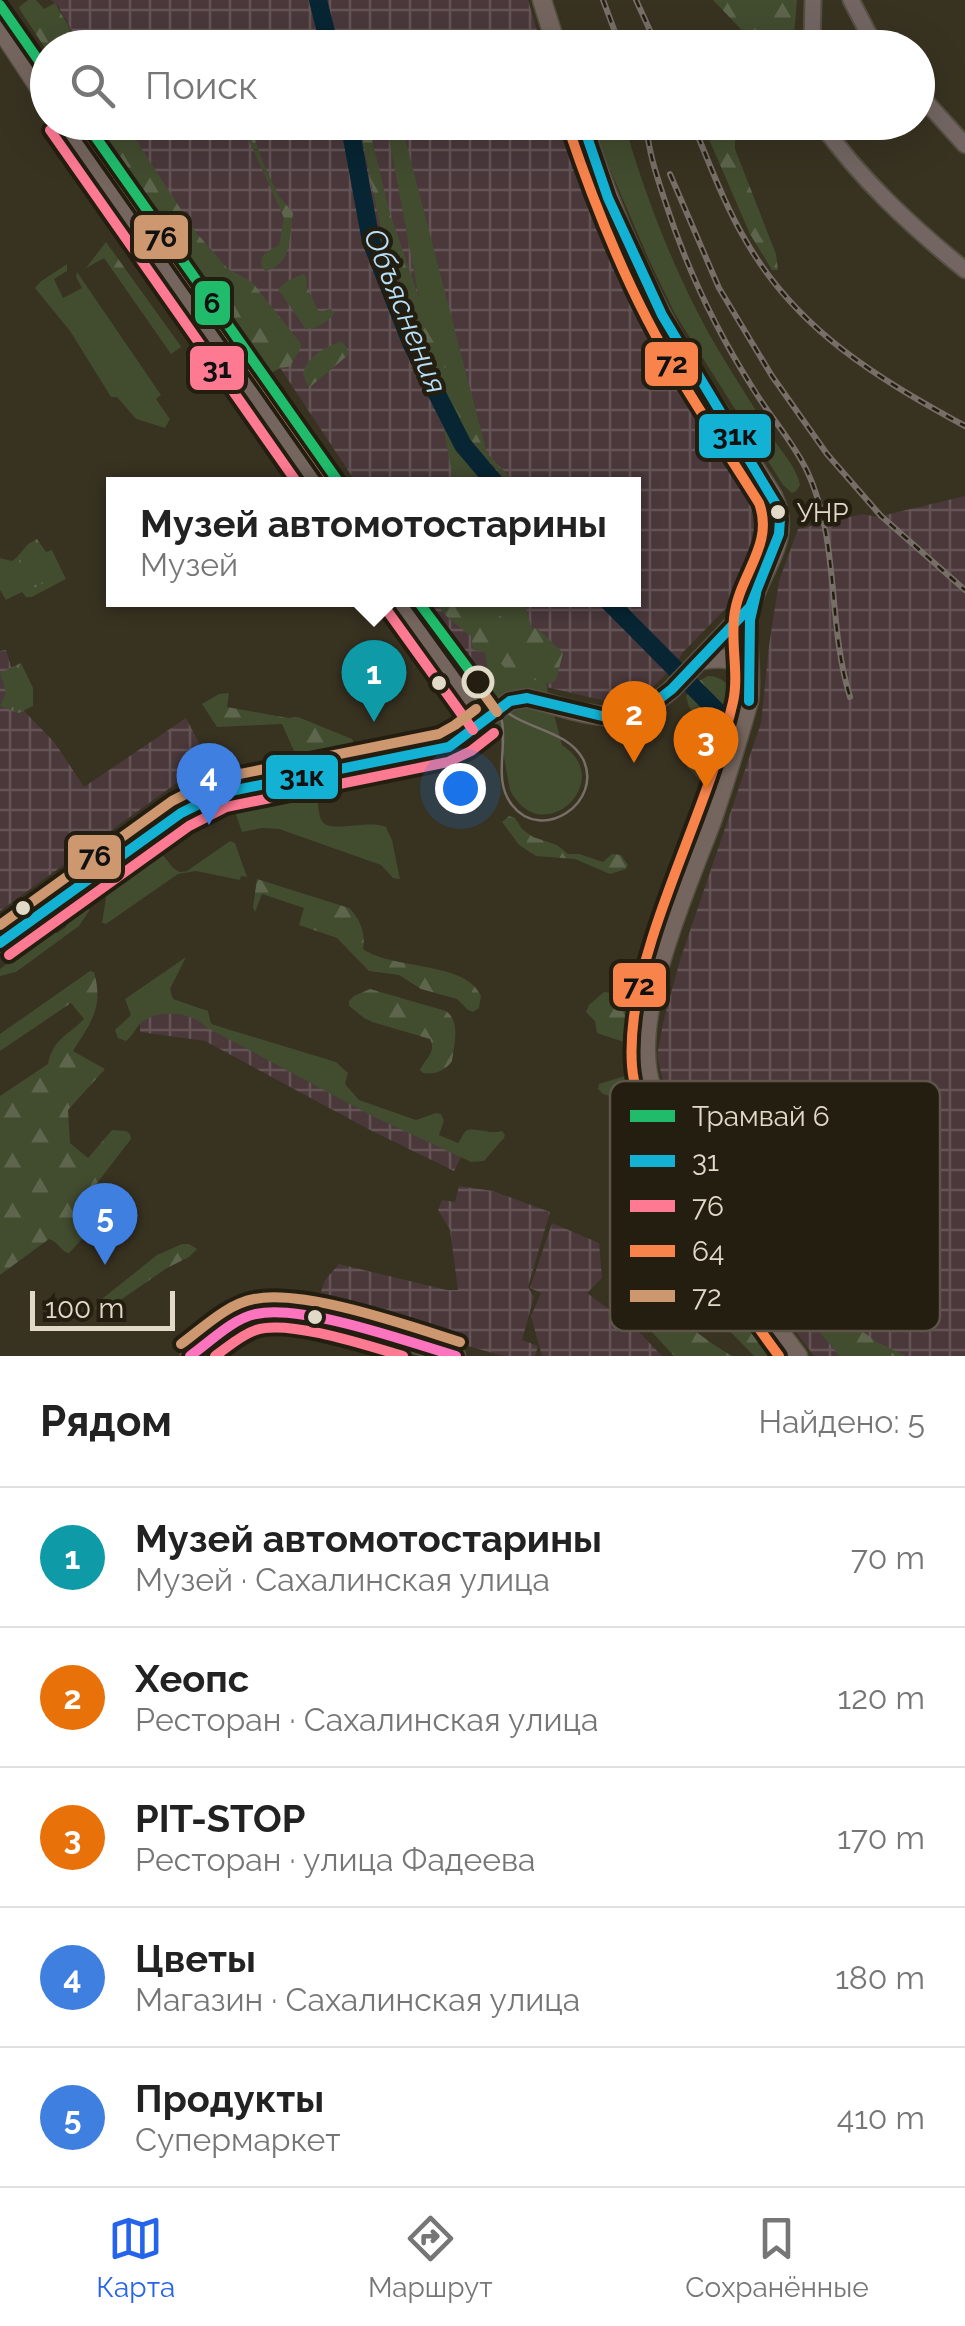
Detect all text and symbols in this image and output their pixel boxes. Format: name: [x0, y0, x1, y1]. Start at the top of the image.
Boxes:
search box: [30, 30, 935, 140]
icon: search: [65, 58, 120, 113]
text: Поиск: [145, 63, 258, 108]
line badge: 76: [132, 213, 190, 261]
text: 76: [145, 221, 177, 254]
water label: Объяснения: [357, 223, 454, 398]
line badge: 6: [193, 279, 232, 327]
text: 6: [204, 287, 221, 320]
line badge: 72: [643, 340, 700, 388]
line badge: 31: [188, 344, 246, 392]
text: 72: [656, 347, 688, 380]
text: 31: [202, 352, 232, 385]
line badge: 31к: [697, 412, 773, 460]
text: 31к: [712, 419, 758, 452]
popup: [106, 477, 641, 607]
place label: УНР: [797, 498, 848, 528]
text: Музей автомотостарины: [140, 501, 607, 546]
marker: УНР: [768, 502, 788, 522]
text: Музей: [140, 546, 238, 583]
pin: 1: [342, 640, 406, 722]
unlabelled marker: [463, 667, 493, 697]
unlabelled marker: [429, 673, 449, 693]
pin: 2: [602, 680, 666, 763]
pin: 3: [674, 706, 738, 789]
pin: 4: [176, 742, 242, 825]
line badge: 31к: [264, 753, 340, 801]
text: 31к: [279, 760, 325, 793]
your location: [435, 763, 486, 814]
line badge: 76: [66, 833, 123, 881]
text: 76: [79, 840, 111, 873]
unlabelled marker: [13, 898, 33, 918]
line badge: 72: [611, 961, 668, 1009]
text: 72: [623, 969, 655, 1002]
legend: [610, 1081, 940, 1331]
text: Трамвай 6: [692, 1100, 830, 1133]
text: 31: [692, 1145, 719, 1178]
pin: 5: [72, 1182, 138, 1265]
text: 76: [692, 1190, 724, 1223]
text: 64: [692, 1235, 724, 1268]
text: 72: [692, 1280, 722, 1313]
scale bar: [30, 1286, 175, 1330]
text: 100 m: [45, 1292, 124, 1325]
unlabelled marker: [305, 1307, 325, 1327]
text: Рядом: [40, 1397, 172, 1446]
text: Найдено: 5: [758, 1403, 925, 1440]
text: Музей автомотостарины: [135, 1516, 602, 1561]
text: 1: [65, 1539, 80, 1576]
text: 70 m: [851, 1539, 925, 1576]
text: Музей · Сахалинская улица: [135, 1561, 550, 1598]
text: Хеопс: [135, 1656, 249, 1701]
text: 2: [63, 1679, 82, 1716]
text: 120 m: [837, 1679, 925, 1716]
text: Ресторан · Сахалинская улица: [135, 1701, 598, 1738]
text: PIT-STOP: [135, 1796, 305, 1841]
text: 3: [64, 1819, 81, 1856]
text: 170 m: [837, 1819, 925, 1856]
text: Ресторан · улица Фадеева: [135, 1841, 536, 1878]
text: Цветы: [135, 1936, 256, 1981]
text: 4: [63, 1959, 82, 1996]
text: 180 m: [835, 1959, 925, 1996]
text: Магазин · Сахалинская улица: [135, 1981, 580, 2018]
text: Продукты: [135, 2076, 324, 2121]
text: 5: [64, 2099, 81, 2136]
text: 410 m: [837, 2099, 925, 2136]
text: Супермаркет: [135, 2121, 340, 2158]
tab: Карта: [96, 2211, 175, 2304]
tab: Маршрут: [368, 2211, 493, 2304]
tab: Сохранённые: [685, 2211, 869, 2304]

